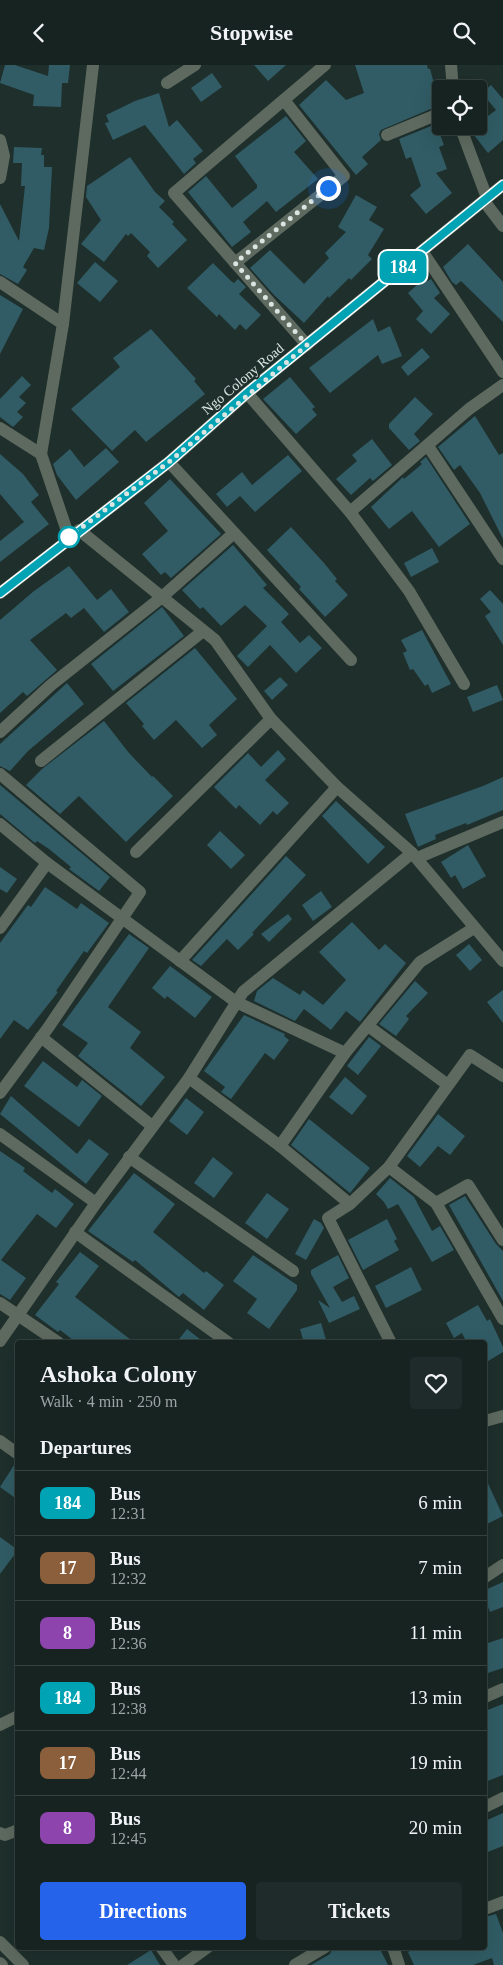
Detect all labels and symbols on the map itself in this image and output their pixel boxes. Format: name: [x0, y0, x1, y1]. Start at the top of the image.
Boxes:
your location: [316, 176, 341, 201]
line badge: 184: [374, 251, 432, 283]
street label: Ngo Colony Road: [199, 341, 287, 417]
unlabelled marker: [58, 526, 80, 548]

